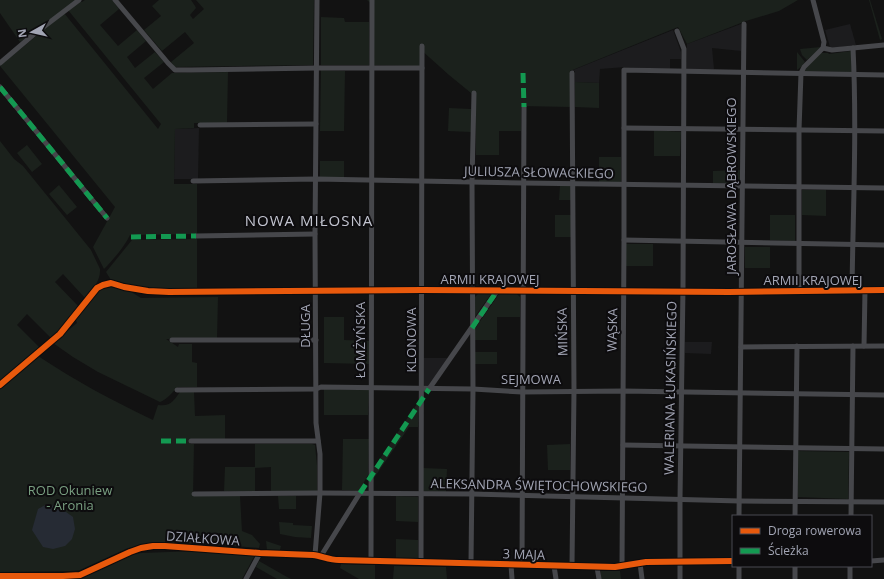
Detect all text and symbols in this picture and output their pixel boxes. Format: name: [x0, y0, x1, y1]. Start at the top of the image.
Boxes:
north arrow: [12, 12, 52, 52]
text: N: [14, 28, 30, 39]
street label: JAROSŁAWA DĄBROWSKIEGO: [722, 97, 740, 277]
street label: JULIUSZA SŁOWACKIEGO: [462, 162, 614, 182]
district label: NOWA MIŁOSNA: [245, 210, 373, 230]
street label: ARMII KRAJOWEJ: [440, 270, 540, 288]
street label: ARMII KRAJOWEJ: [763, 271, 863, 289]
street label: ŁOMŻYŃSKA: [351, 301, 369, 378]
street label: WALERIANA ŁUKASIŃSKIEGO: [659, 301, 681, 475]
street label: DŁUGA: [296, 304, 314, 348]
street label: KLONOWA: [402, 307, 420, 372]
street label: MIŃSKA: [553, 307, 571, 356]
street label: WĄSKA: [603, 307, 621, 352]
street label: SEJMOWA: [501, 370, 562, 388]
street label: ALEKSANDRA ŚWIĘTOCHOWSKIEGO: [430, 474, 648, 496]
park label: ROD Okuniew - Aronia: [28, 481, 112, 514]
legend: [732, 515, 872, 567]
text: Droga rowerowa: [768, 522, 861, 539]
street label: DZIAŁKOWA: [166, 526, 241, 550]
text: Ścieżka: [768, 542, 809, 559]
street label: 3 MAJA: [502, 544, 546, 564]

